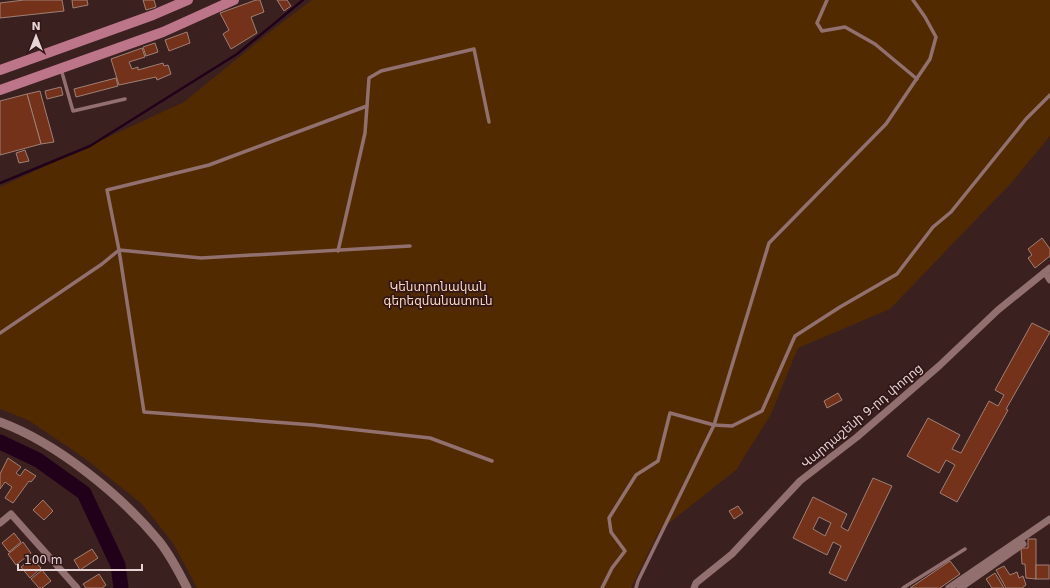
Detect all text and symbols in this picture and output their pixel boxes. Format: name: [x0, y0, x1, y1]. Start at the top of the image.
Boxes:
north arrow: [16, 16, 56, 56]
text: N: [31, 20, 41, 33]
park label: Կենտրոնական գերեզմանատուն: [383, 280, 493, 308]
street label: Վարդաշենի 9-րդ փողոց: [798, 361, 926, 471]
scale bar: [18, 546, 142, 572]
text: 100 m: [24, 553, 62, 567]

